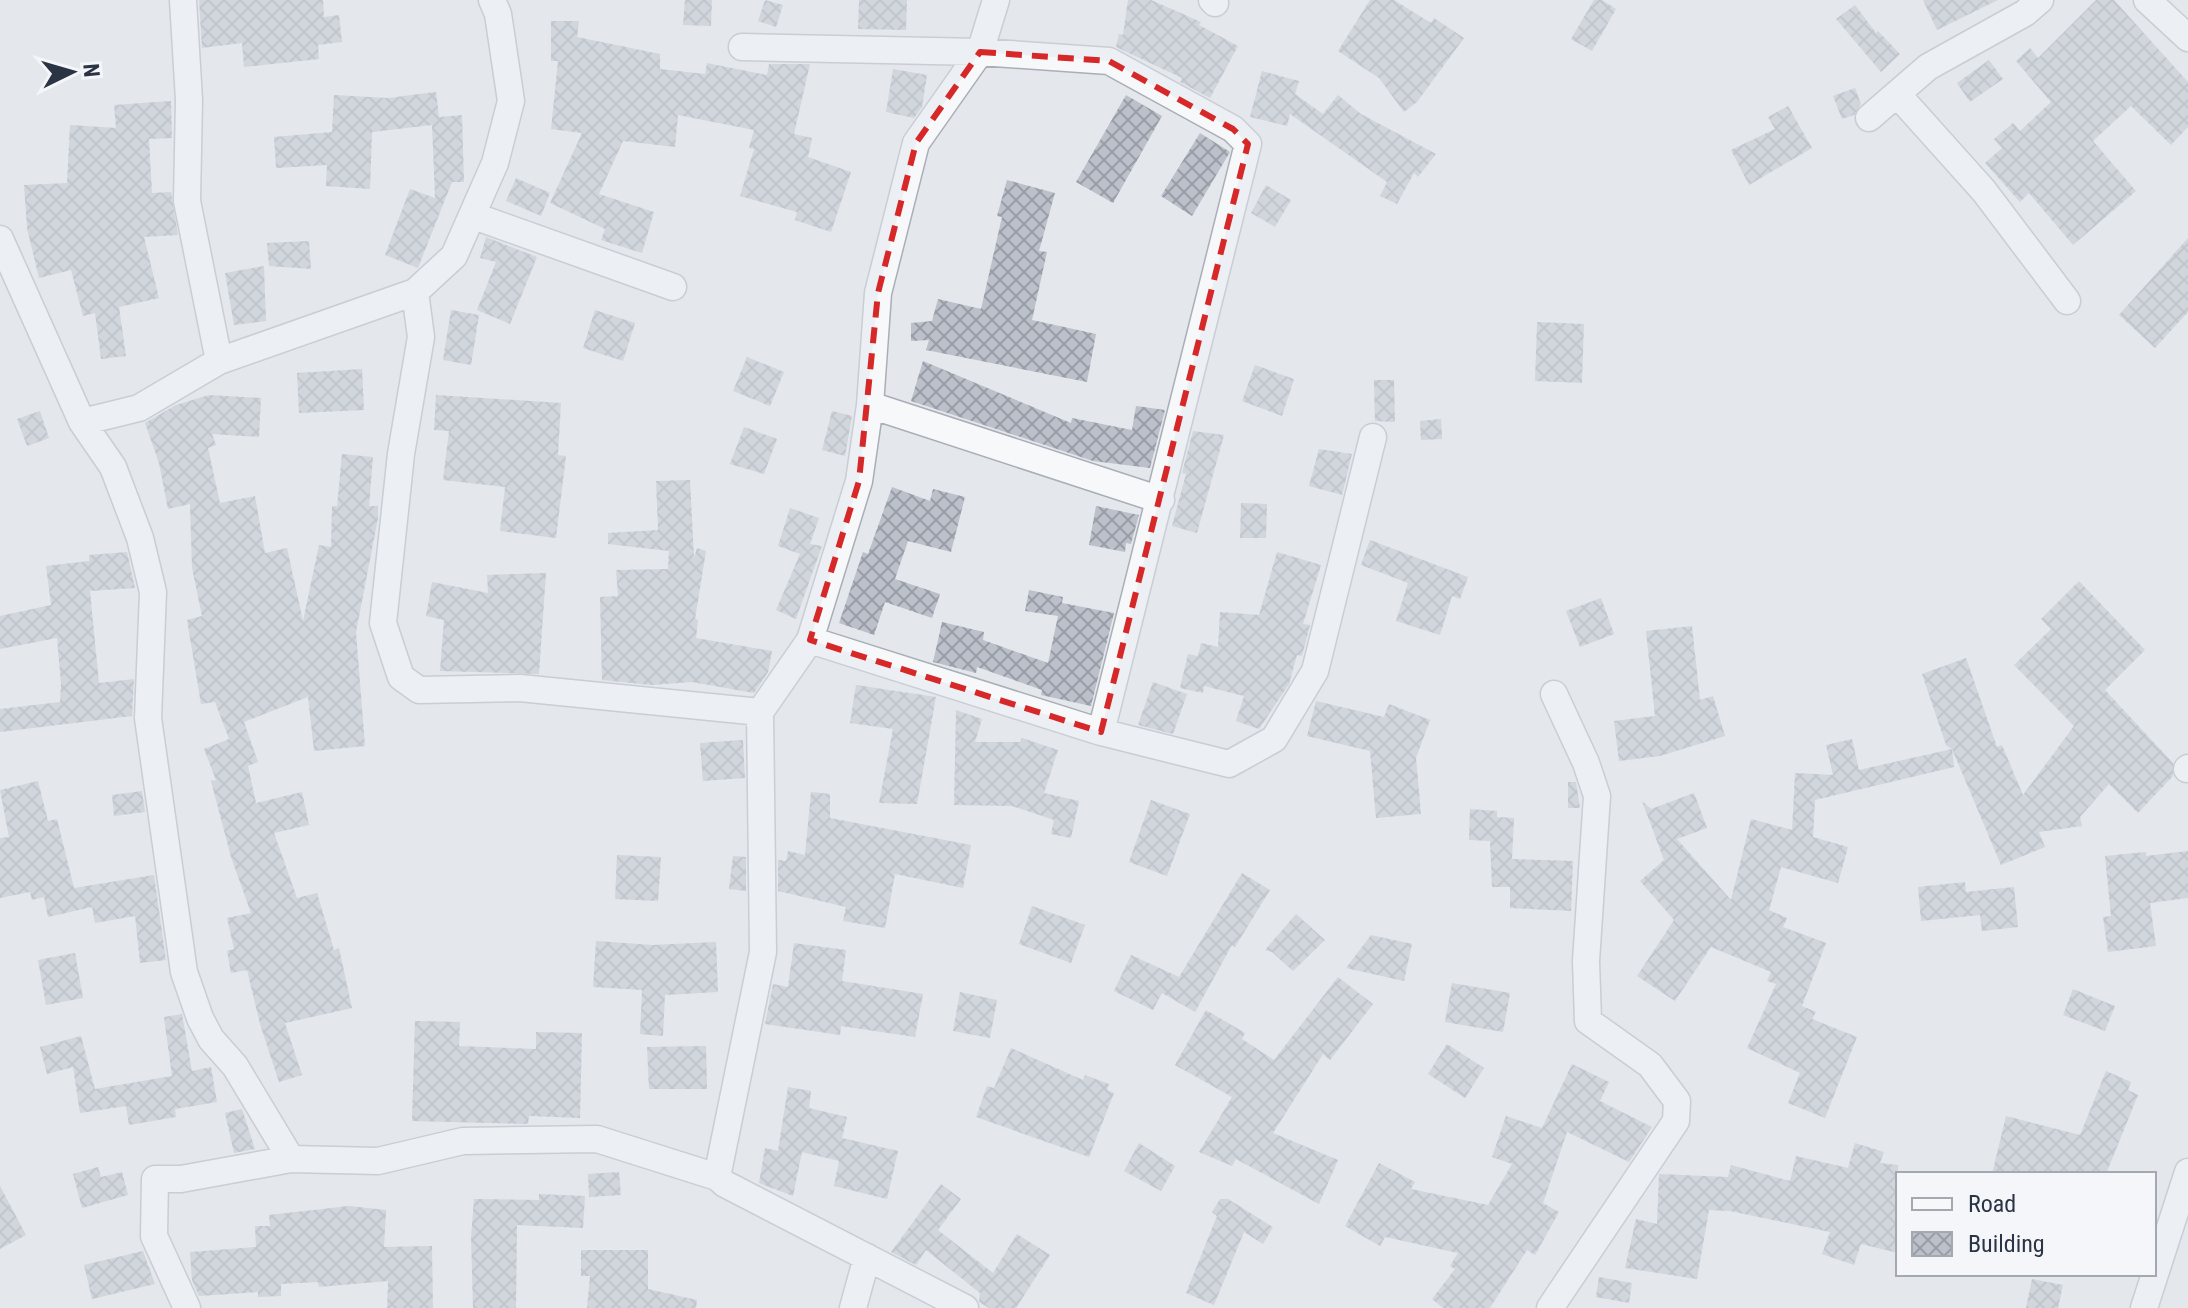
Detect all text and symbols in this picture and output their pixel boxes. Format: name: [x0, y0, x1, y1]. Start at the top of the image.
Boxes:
north arrow: [32, 32, 112, 112]
text: N: [78, 62, 104, 78]
legend: [1896, 1172, 2156, 1276]
text: Road: [1968, 1190, 2016, 1218]
text: Building: [1968, 1230, 2045, 1258]

